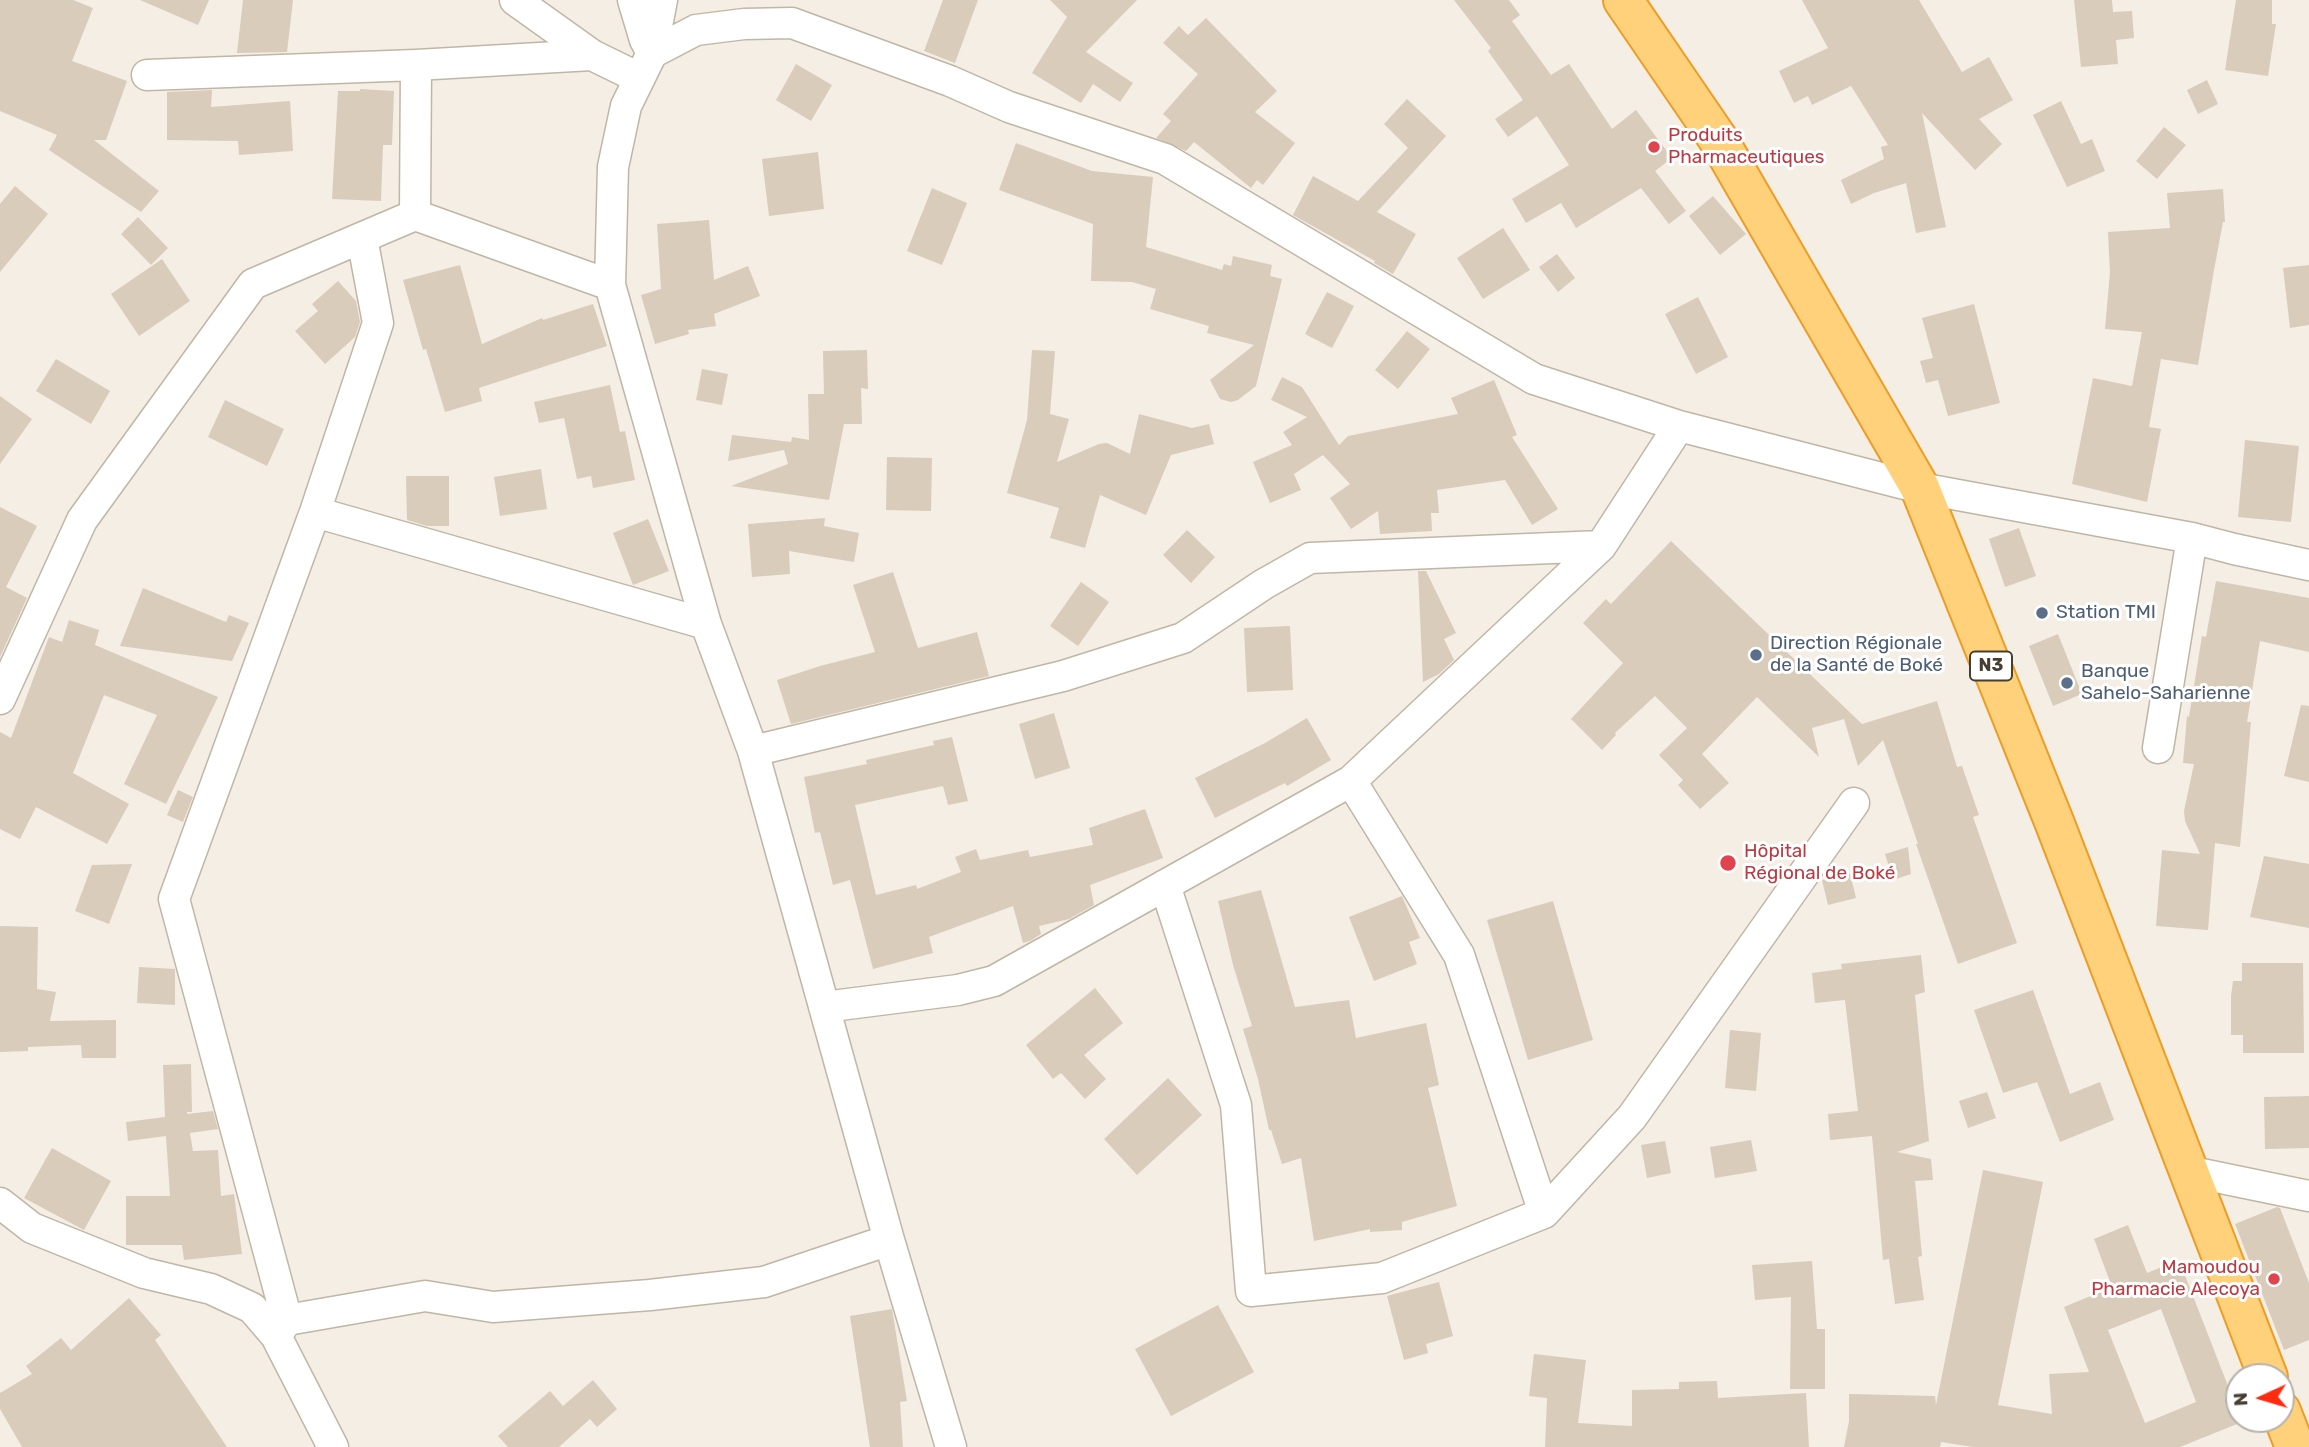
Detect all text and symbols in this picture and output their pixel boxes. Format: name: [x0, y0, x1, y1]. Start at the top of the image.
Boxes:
place label: Produits Pharmaceutiques: [1668, 125, 1825, 169]
marker: Produits Pharmaceutiques: [1646, 139, 1662, 155]
place label: Station TMI: [2056, 602, 2156, 624]
marker: Station TMI: [2034, 605, 2050, 621]
place label: Direction Régionale de la Santé de Boké: [1770, 633, 1943, 677]
marker: Direction Régionale de la Santé de Boké: [1748, 647, 1764, 663]
road number: N3: [1970, 652, 2012, 680]
place label: Banque Sahelo-Saharienne: [2081, 661, 2250, 705]
marker: Banque Sahelo-Saharienne: [2059, 675, 2075, 691]
place label: Hôpital Régional de Boké: [1744, 841, 1895, 885]
marker: Hôpital Régional de Boké: [1718, 853, 1738, 873]
place label: Mamoudou Pharmacie Alecoya: [2091, 1257, 2260, 1301]
marker: Mamoudou Pharmacie Alecoya: [2266, 1271, 2282, 1287]
north arrow: [2225, 1363, 2295, 1433]
text: N: [2229, 1392, 2252, 1407]

